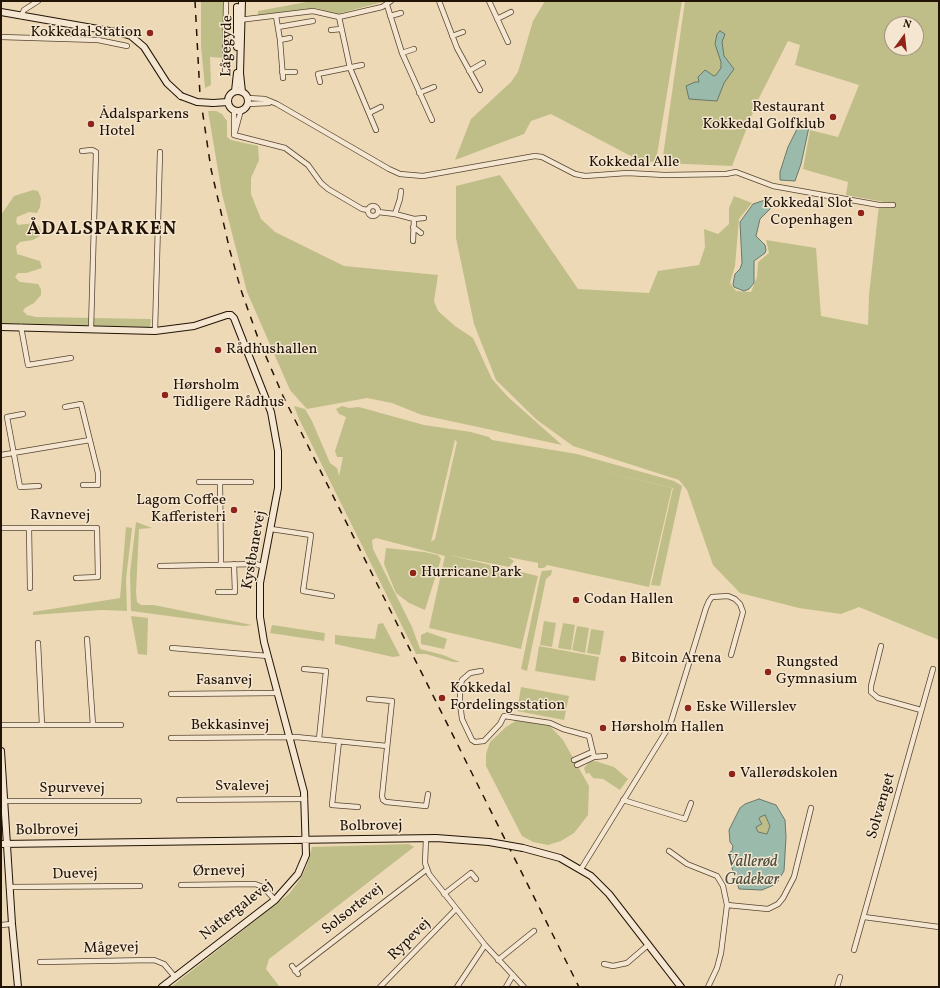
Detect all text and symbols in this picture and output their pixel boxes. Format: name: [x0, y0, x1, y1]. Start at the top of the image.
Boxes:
street label: Lågegyde: [218, 15, 238, 77]
north arrow: [884, 16, 924, 56]
text: N: [901, 17, 913, 33]
place label: Kokkedal Station: [30, 24, 142, 42]
marker: Kokkedal Station: [145, 28, 155, 38]
place label: Restaurant Kokkedal Golfklub: [703, 99, 825, 134]
place label: Ådalsparkens Hotel: [99, 106, 189, 141]
marker: Restaurant Kokkedal Golfklub: [828, 112, 838, 122]
marker: Ådalsparkens Hotel: [86, 119, 96, 129]
street label: Kokkedal Alle: [589, 154, 679, 172]
place label: Kokkedal Slot Copenhagen: [763, 195, 853, 230]
marker: Kokkedal Slot Copenhagen: [856, 208, 866, 218]
district label: ÅDALSPARKEN: [27, 220, 177, 242]
place label: Rådhushallen: [226, 341, 317, 359]
marker: Rådhushallen: [213, 345, 223, 355]
place label: Hørsholm Tidligere Rådhus: [173, 377, 284, 412]
marker: Hørsholm Tidligere Rådhus: [160, 390, 170, 400]
place label: Lagom Coffee Kafferisteri: [136, 492, 226, 527]
marker: Lagom Coffee Kafferisteri: [229, 505, 239, 515]
street label: Ravnevej: [30, 507, 90, 525]
street label: Kystbanevej: [239, 509, 271, 591]
place label: Hurricane Park: [421, 564, 522, 582]
marker: Hurricane Park: [408, 568, 418, 578]
place label: Codan Hallen: [584, 591, 673, 609]
marker: Codan Hallen: [571, 595, 581, 605]
place label: Bitcoin Arena: [631, 650, 722, 668]
marker: Bitcoin Arena: [618, 654, 628, 664]
place label: Rungsted Gymnasium: [776, 654, 857, 689]
marker: Rungsted Gymnasium: [763, 667, 773, 677]
street label: Fasanvej: [196, 672, 252, 690]
place label: Kokkedal Fordelingsstation: [450, 680, 565, 715]
marker: Kokkedal Fordelingsstation: [437, 693, 447, 703]
place label: Eske Willerslev: [696, 699, 797, 717]
marker: Eske Willerslev: [683, 703, 693, 713]
street label: Bekkasinvej: [191, 717, 269, 735]
place label: Hørsholm Hallen: [611, 719, 724, 737]
marker: Hørsholm Hallen: [598, 723, 608, 733]
place label: Vallerødskolen: [740, 765, 838, 783]
marker: Vallerødskolen: [727, 769, 737, 779]
street label: Solvænget: [864, 771, 900, 841]
street label: Svalevej: [215, 778, 269, 796]
street label: Spurvevej: [39, 780, 105, 798]
street label: Bolbrovej: [339, 817, 403, 837]
street label: Bolbrovej: [15, 821, 79, 841]
water label: Vallerød Gadekær: [725, 853, 779, 891]
street label: Ørnevej: [193, 863, 245, 881]
street label: Duevej: [52, 866, 98, 884]
street label: Nattergalevej: [197, 877, 277, 945]
street label: Solsortevej: [319, 881, 387, 939]
street label: Rypevej: [385, 915, 435, 965]
street label: Mågevej: [83, 940, 139, 958]

